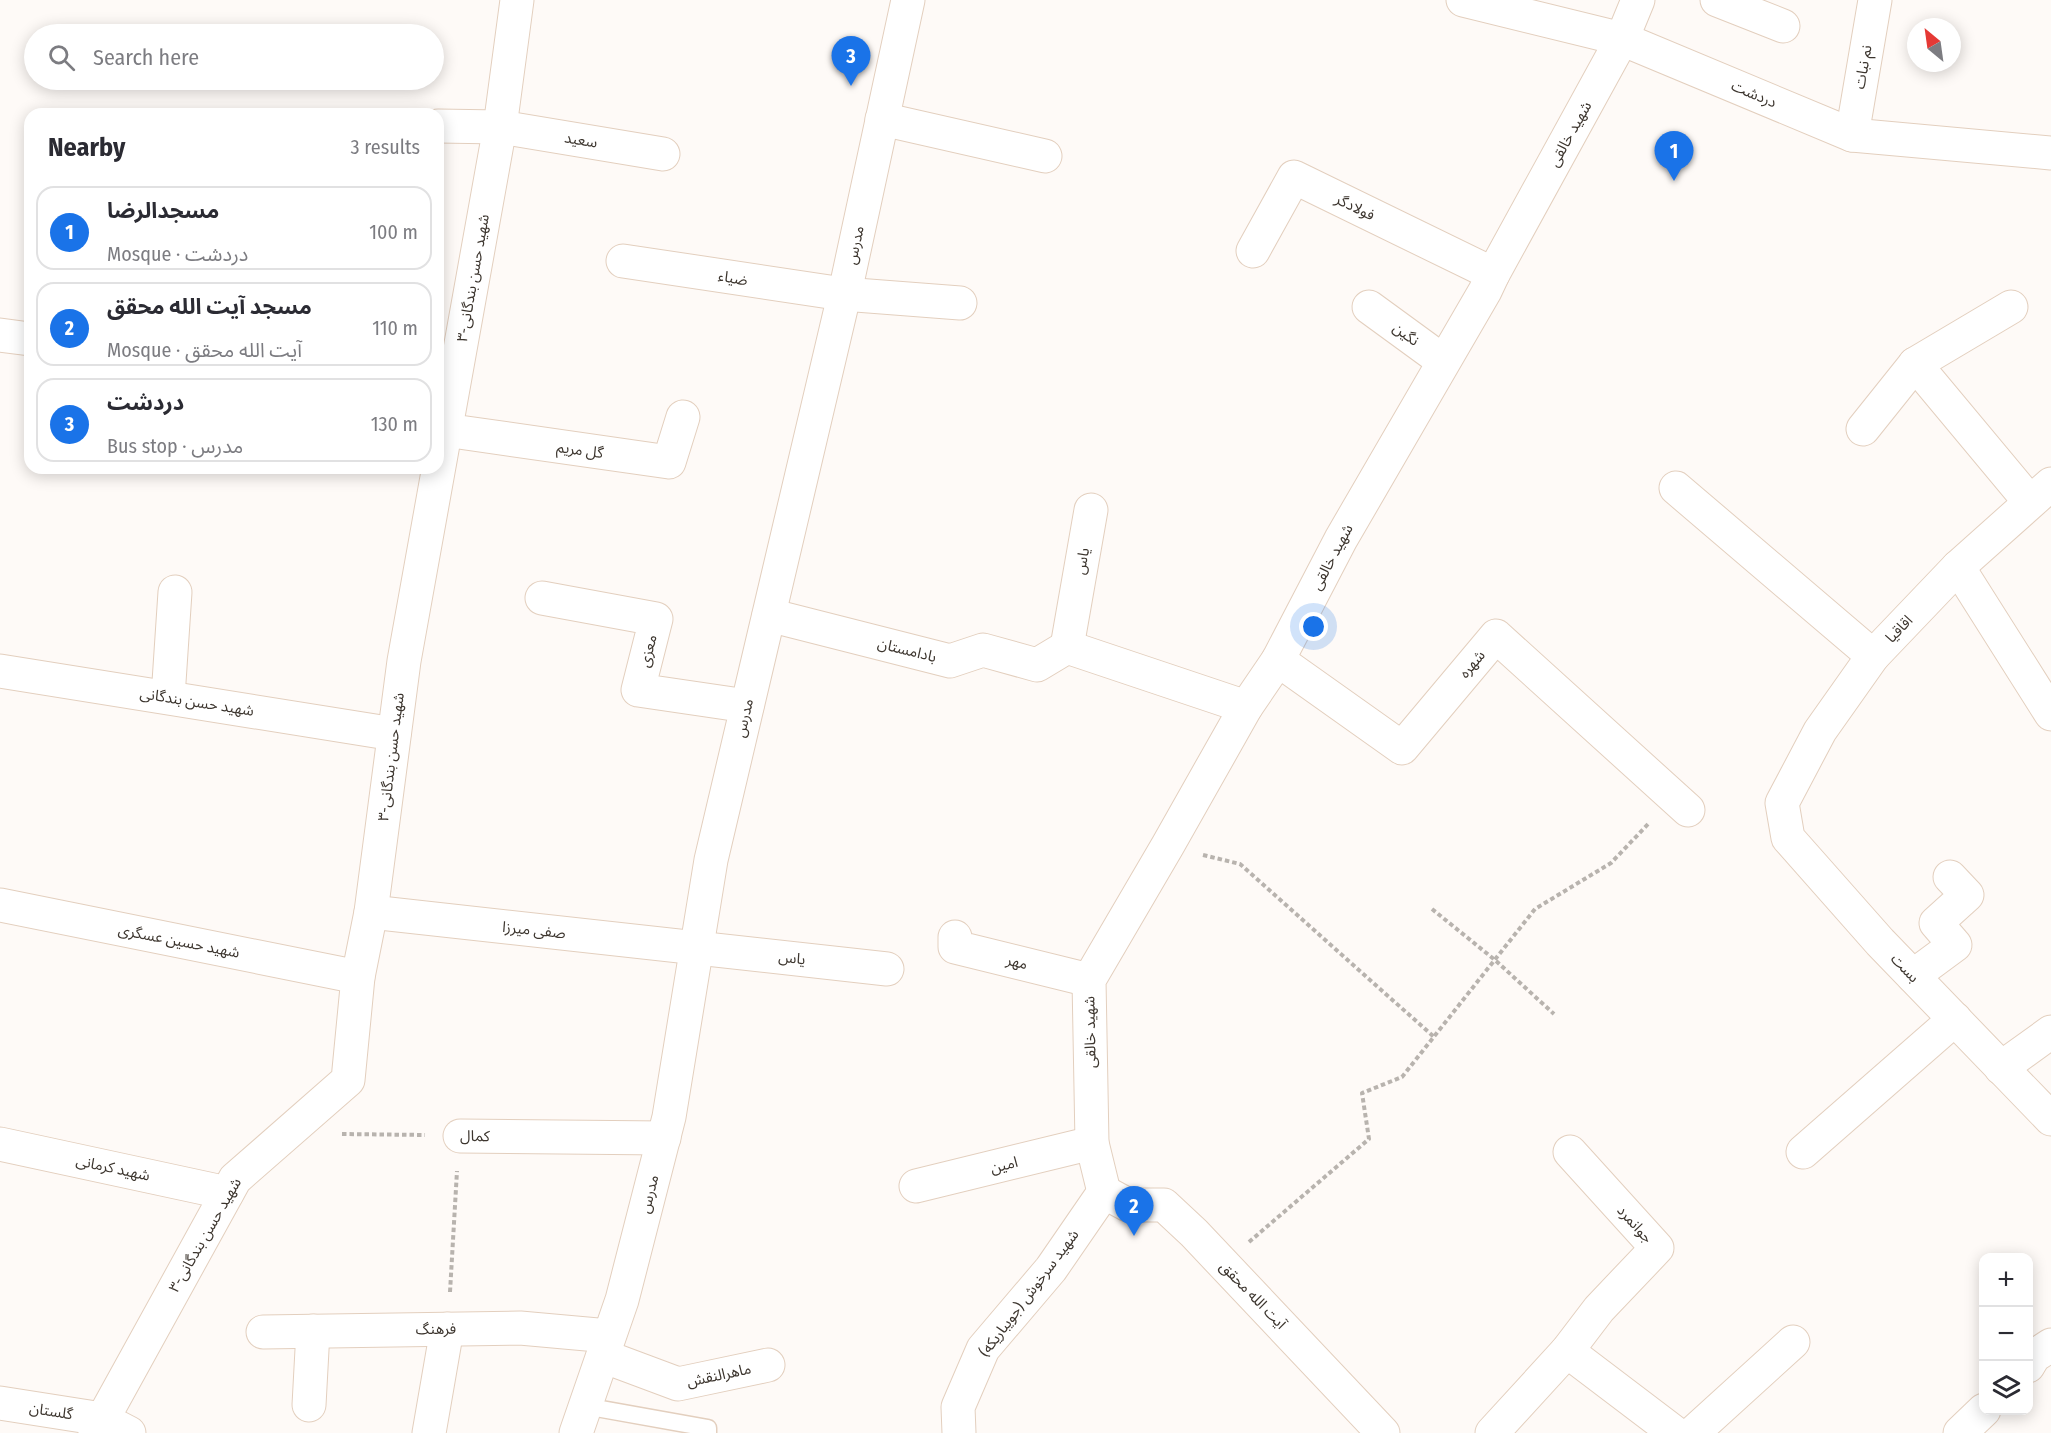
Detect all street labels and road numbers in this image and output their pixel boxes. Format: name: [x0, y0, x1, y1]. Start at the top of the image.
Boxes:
street label: نم نبات: [1850, 44, 1878, 91]
street label: دردشت: [1729, 76, 1779, 112]
street label: شهید خالقی: [1545, 98, 1595, 170]
street label: سعید: [563, 129, 599, 152]
street label: فولادگر: [1331, 189, 1378, 224]
street label: ۳-شهید حسن بندگانی: [453, 212, 493, 343]
street label: مدرس: [842, 224, 868, 266]
street label: ضیاء: [717, 267, 749, 289]
street label: نگین: [1389, 318, 1423, 350]
street label: گل مریم: [555, 438, 605, 464]
street label: شهید خالقی: [1307, 521, 1357, 593]
street label: یاس: [1071, 546, 1093, 576]
street label: اقاقیا: [1882, 611, 1916, 647]
street label: معزی: [635, 633, 661, 669]
street label: بادامستان: [876, 634, 938, 666]
street label: شهره: [1455, 646, 1489, 682]
street label: شهید حسن بندگانی: [139, 684, 256, 720]
street label: ۳-شهید حسن بندگانی: [374, 691, 408, 822]
street label: مدرس: [731, 697, 757, 739]
street label: صفی میرزا: [501, 918, 567, 942]
street label: شهید حسین عسگری: [117, 920, 242, 962]
street label: یاس: [778, 948, 806, 968]
street label: مهر: [1003, 950, 1030, 973]
street label: بست: [1887, 950, 1923, 986]
street label: شهید خالقی: [1080, 996, 1100, 1068]
street label: کمال: [460, 1127, 491, 1145]
street label: شهید کرمانی: [74, 1151, 152, 1185]
street label: امین: [988, 1153, 1020, 1177]
street label: مدرس: [636, 1173, 662, 1215]
street label: ۳-شهید حسن بندگانی: [165, 1174, 245, 1296]
street label: جوانمرد: [1613, 1201, 1657, 1247]
street label: شهید سرخوش (جویباریکه): [975, 1226, 1083, 1360]
street label: آیت الله محقق: [1215, 1257, 1290, 1334]
street label: فرهنگ: [416, 1320, 457, 1338]
street label: ماهرالنقش: [685, 1359, 753, 1391]
street label: گلستان: [28, 1399, 75, 1423]

